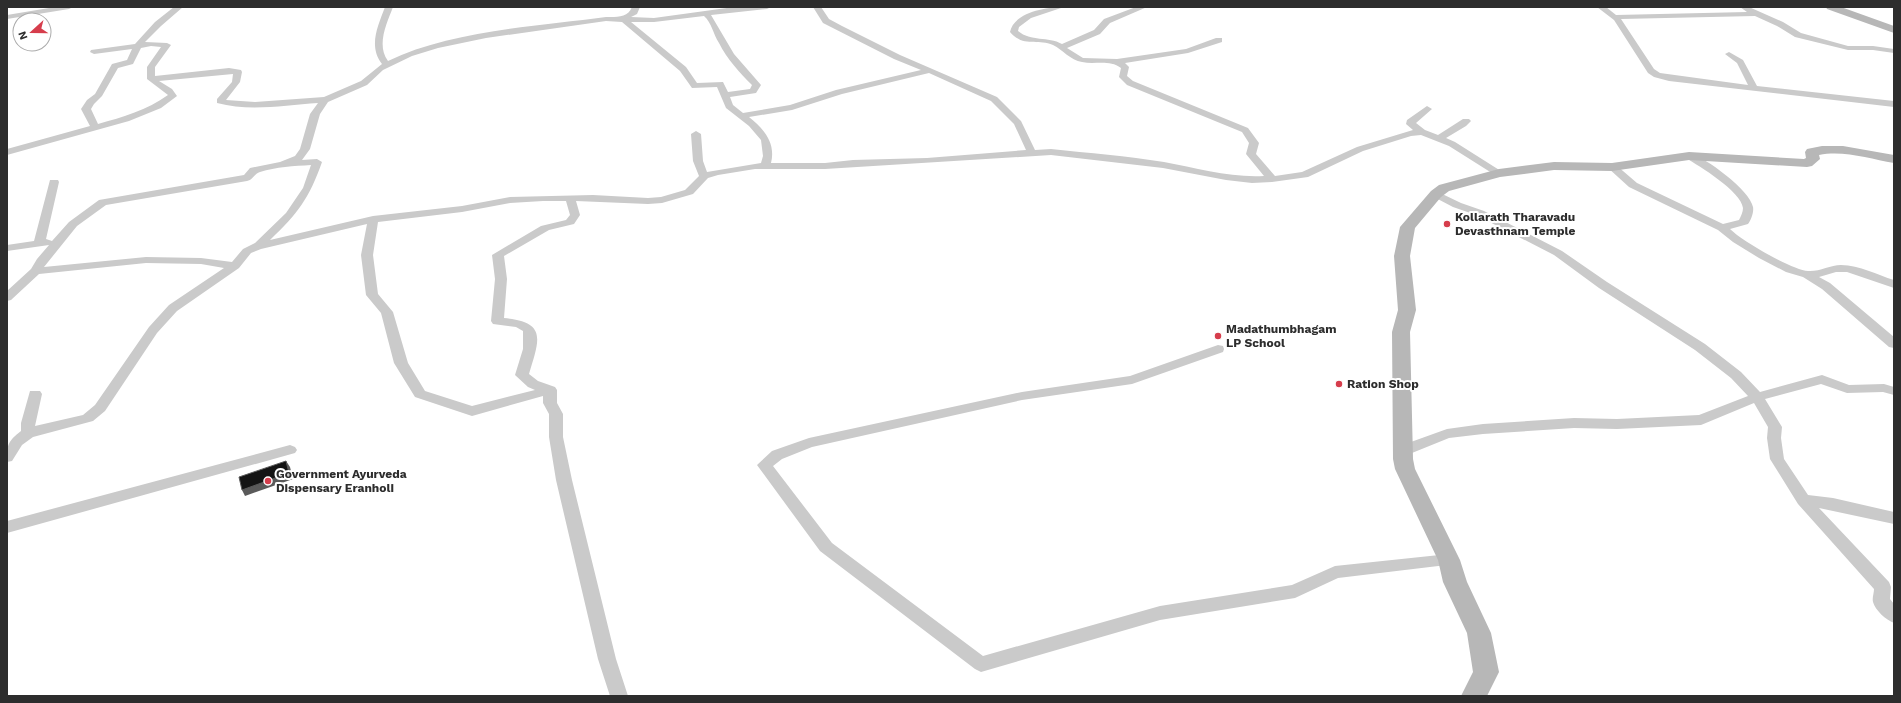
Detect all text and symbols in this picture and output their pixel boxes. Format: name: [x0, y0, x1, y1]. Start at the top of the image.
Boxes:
north arrow: [12, 12, 52, 52]
text: N: [16, 29, 31, 42]
place label: Kollarath Tharavadu Devasthnam Temple: [1455, 210, 1575, 238]
marker: Kollarath Tharavadu Devasthnam Temple: [1442, 219, 1452, 229]
place label: Madathumbhagam LP School: [1226, 322, 1337, 350]
marker: Madathumbhagam LP School: [1213, 331, 1223, 341]
place label: Ration Shop: [1347, 377, 1419, 391]
marker: Ration Shop: [1334, 379, 1344, 389]
place label: Government Ayurveda Dispensary Eranholi: [276, 467, 407, 495]
marker: Government Ayurveda Dispensary Eranholi: [263, 476, 273, 486]

